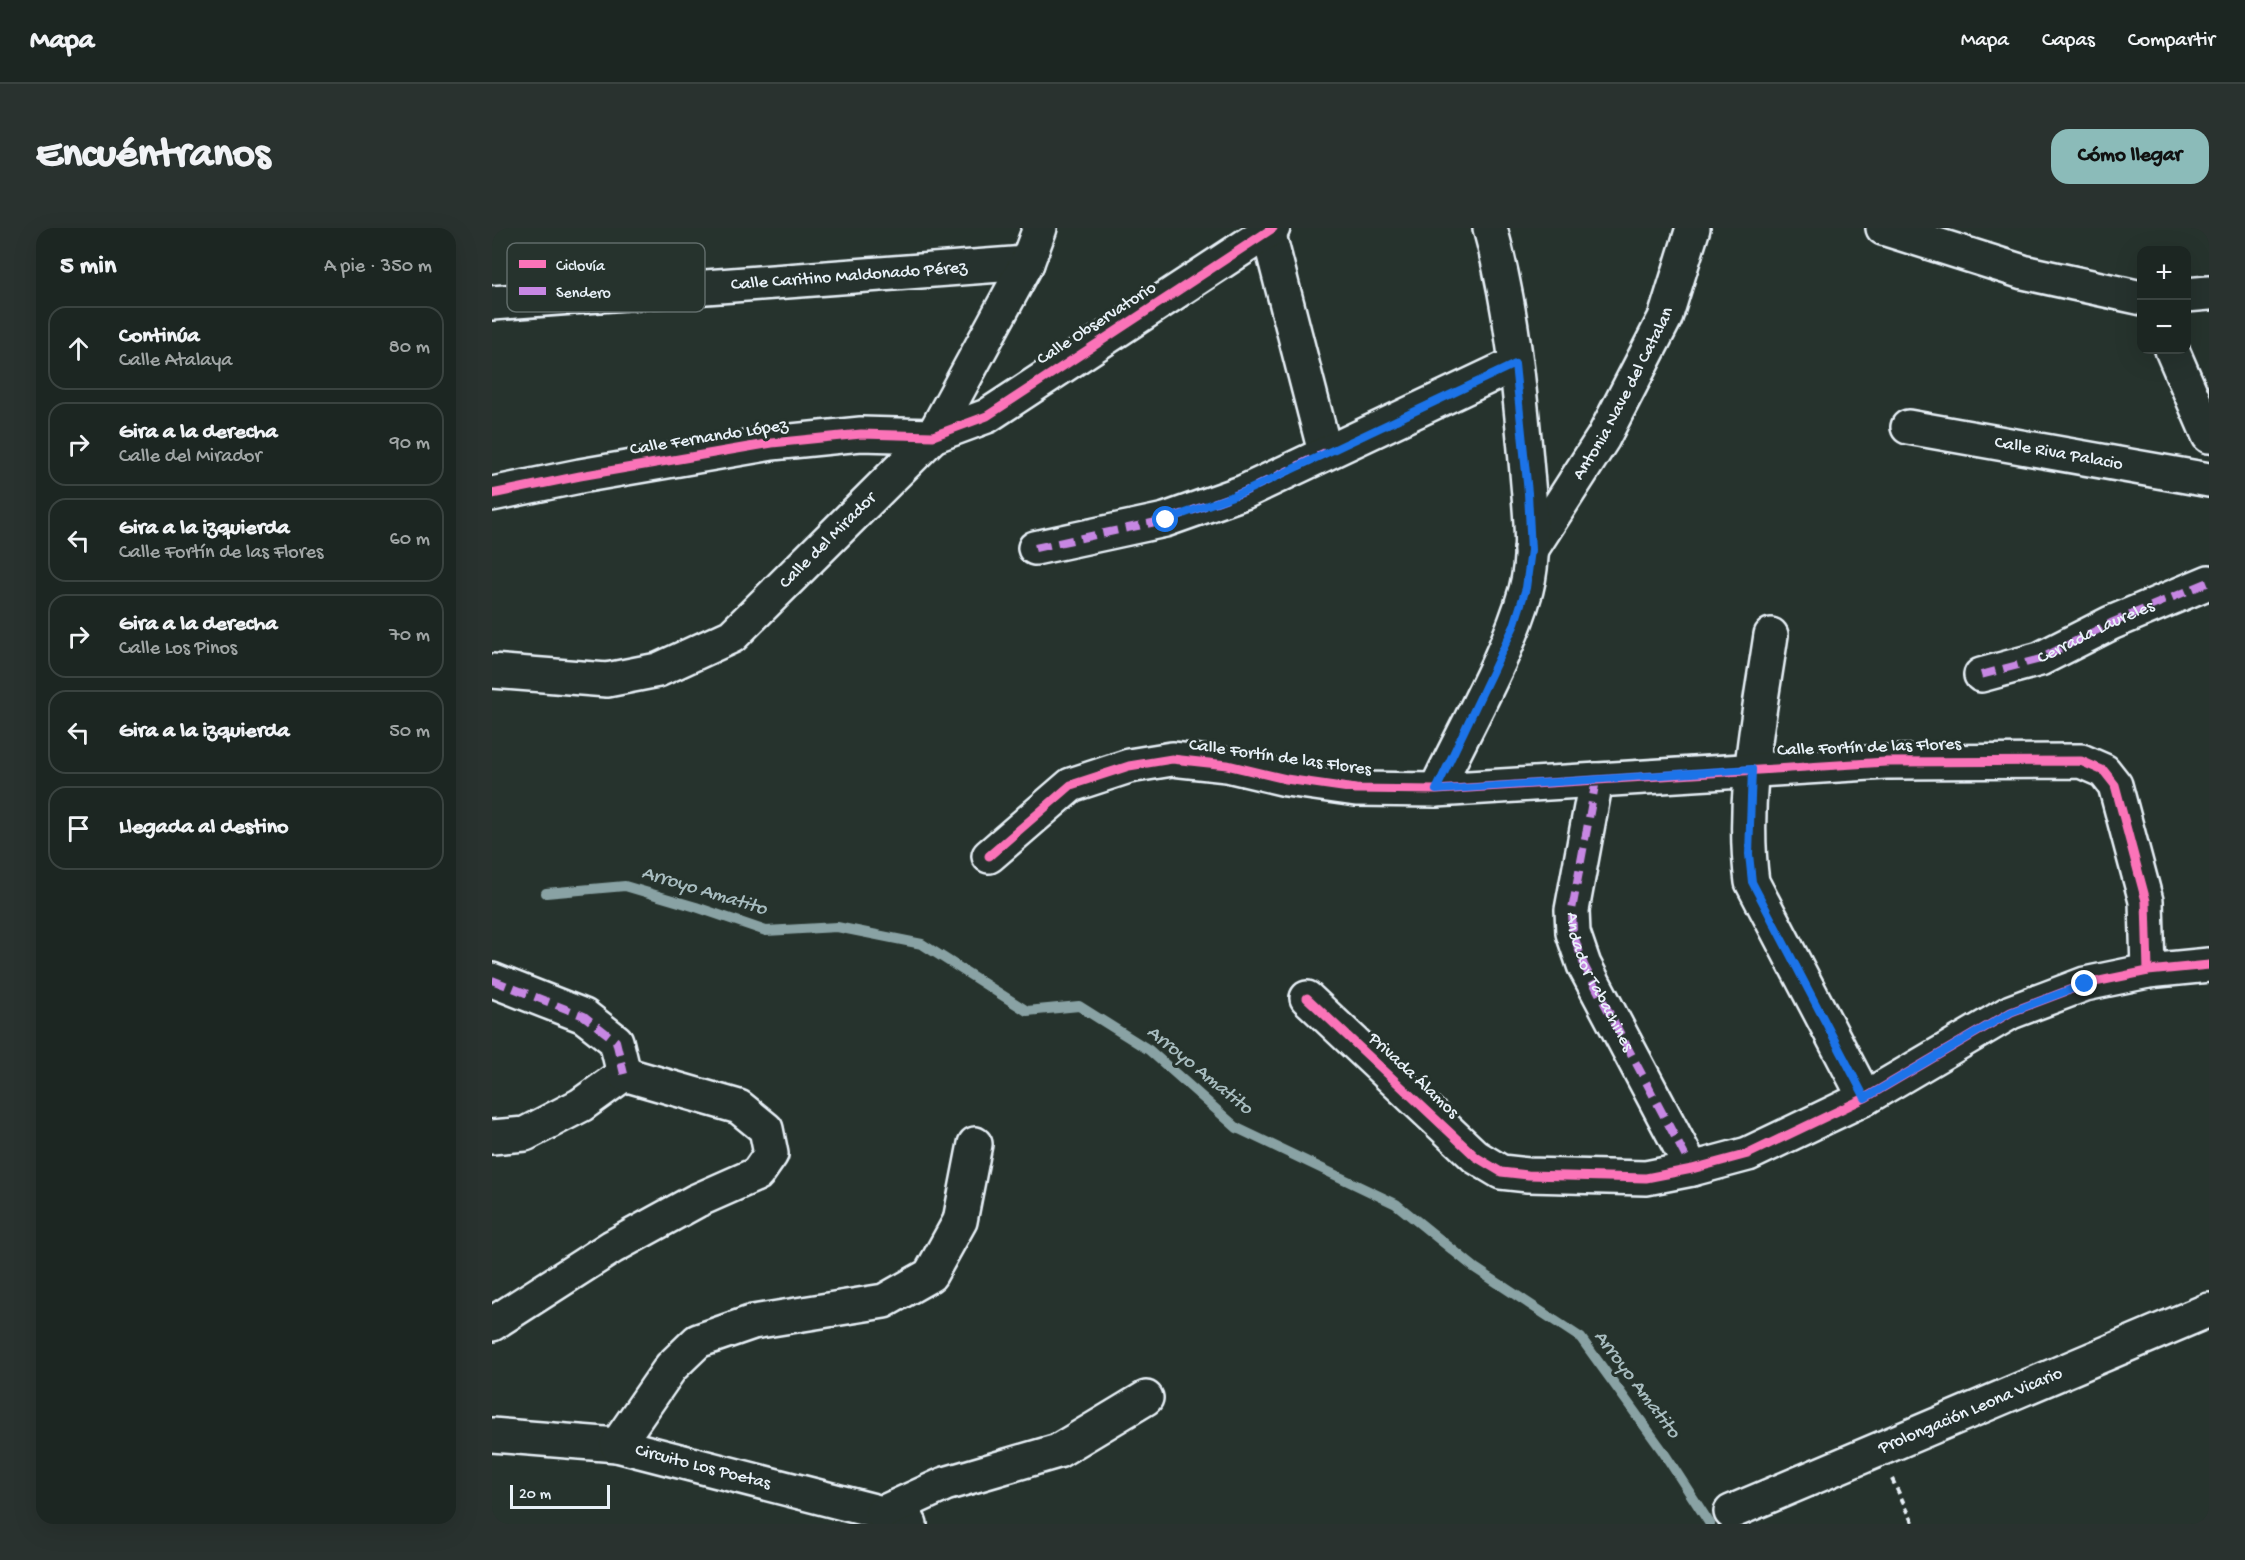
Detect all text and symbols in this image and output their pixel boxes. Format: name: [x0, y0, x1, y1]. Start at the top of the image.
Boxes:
text: Mapa: [30, 25, 94, 58]
text: Mapa: [1961, 29, 2009, 54]
text: Capas: [2042, 29, 2095, 54]
text: Compartir: [2128, 29, 2215, 54]
button: Cómo llegar: [2051, 129, 2209, 184]
text: Encuéntranos: [36, 132, 270, 181]
legend: [507, 243, 705, 312]
map controls: [2137, 246, 2191, 354]
button: +: [2137, 246, 2191, 300]
text: 5 min: [60, 252, 116, 283]
text: A pie · 350 m: [324, 256, 432, 279]
street label: Calle Caritino Maldonado Pérez: [730, 257, 969, 296]
text: Ciclovía: [556, 258, 606, 277]
street label: Calle Observatorio: [1033, 278, 1161, 370]
text: Sendero: [556, 285, 611, 304]
button: −: [2137, 300, 2191, 354]
street label: Antonia Nave del Catalan: [1568, 304, 1678, 484]
text: Continúa: [119, 324, 200, 350]
icon: ahead: [62, 332, 95, 365]
text: 80 m: [389, 337, 430, 360]
text: Calle Atalaya: [119, 350, 232, 373]
street label: Calle Fernando López: [629, 415, 790, 461]
text: Gira a la derecha: [119, 420, 277, 446]
icon: right: [62, 428, 95, 461]
street label: Calle Riva Palacio: [1993, 432, 2125, 475]
text: 90 m: [390, 433, 430, 456]
text: Calle del Mirador: [119, 446, 262, 469]
street label: Calle del Mirador: [775, 487, 882, 593]
route start: [1152, 506, 1178, 532]
text: Gira a la izquierda: [119, 516, 290, 542]
icon: left: [62, 524, 95, 557]
text: 60 m: [390, 529, 430, 552]
text: Calle Fortín de las Flores: [119, 542, 323, 565]
street label: Cerrada Laureles: [2034, 595, 2159, 669]
text: Gira a la derecha: [119, 612, 277, 638]
icon: right: [62, 620, 95, 653]
text: 70 m: [389, 625, 430, 648]
text: Calle Los Pinos: [119, 638, 237, 661]
icon: left: [62, 716, 95, 749]
text: Gira a la izquierda: [119, 719, 290, 745]
text: 50 m: [389, 721, 430, 744]
street label: Calle Fortín de las Flores: [1777, 734, 1963, 762]
street label: Calle Fortín de las Flores: [1187, 735, 1374, 781]
icon: arrive: [62, 812, 95, 845]
text: Llegada al destino: [119, 815, 289, 841]
water label: Arroyo Amatito: [639, 862, 771, 922]
street label: Andador Tabachines: [1562, 912, 1639, 1056]
route end: [2071, 970, 2097, 996]
water label: Arroyo Amatito: [1141, 1021, 1258, 1122]
street label: Privada Álamos: [1363, 1027, 1464, 1124]
water label: Arroyo Amatito: [1588, 1326, 1685, 1445]
street label: Prolongación Leona Vicario: [1874, 1363, 2066, 1459]
street label: Circuito Los Poetas: [633, 1440, 774, 1495]
scale bar: [510, 1482, 610, 1510]
text: 20 m: [519, 1486, 551, 1505]

